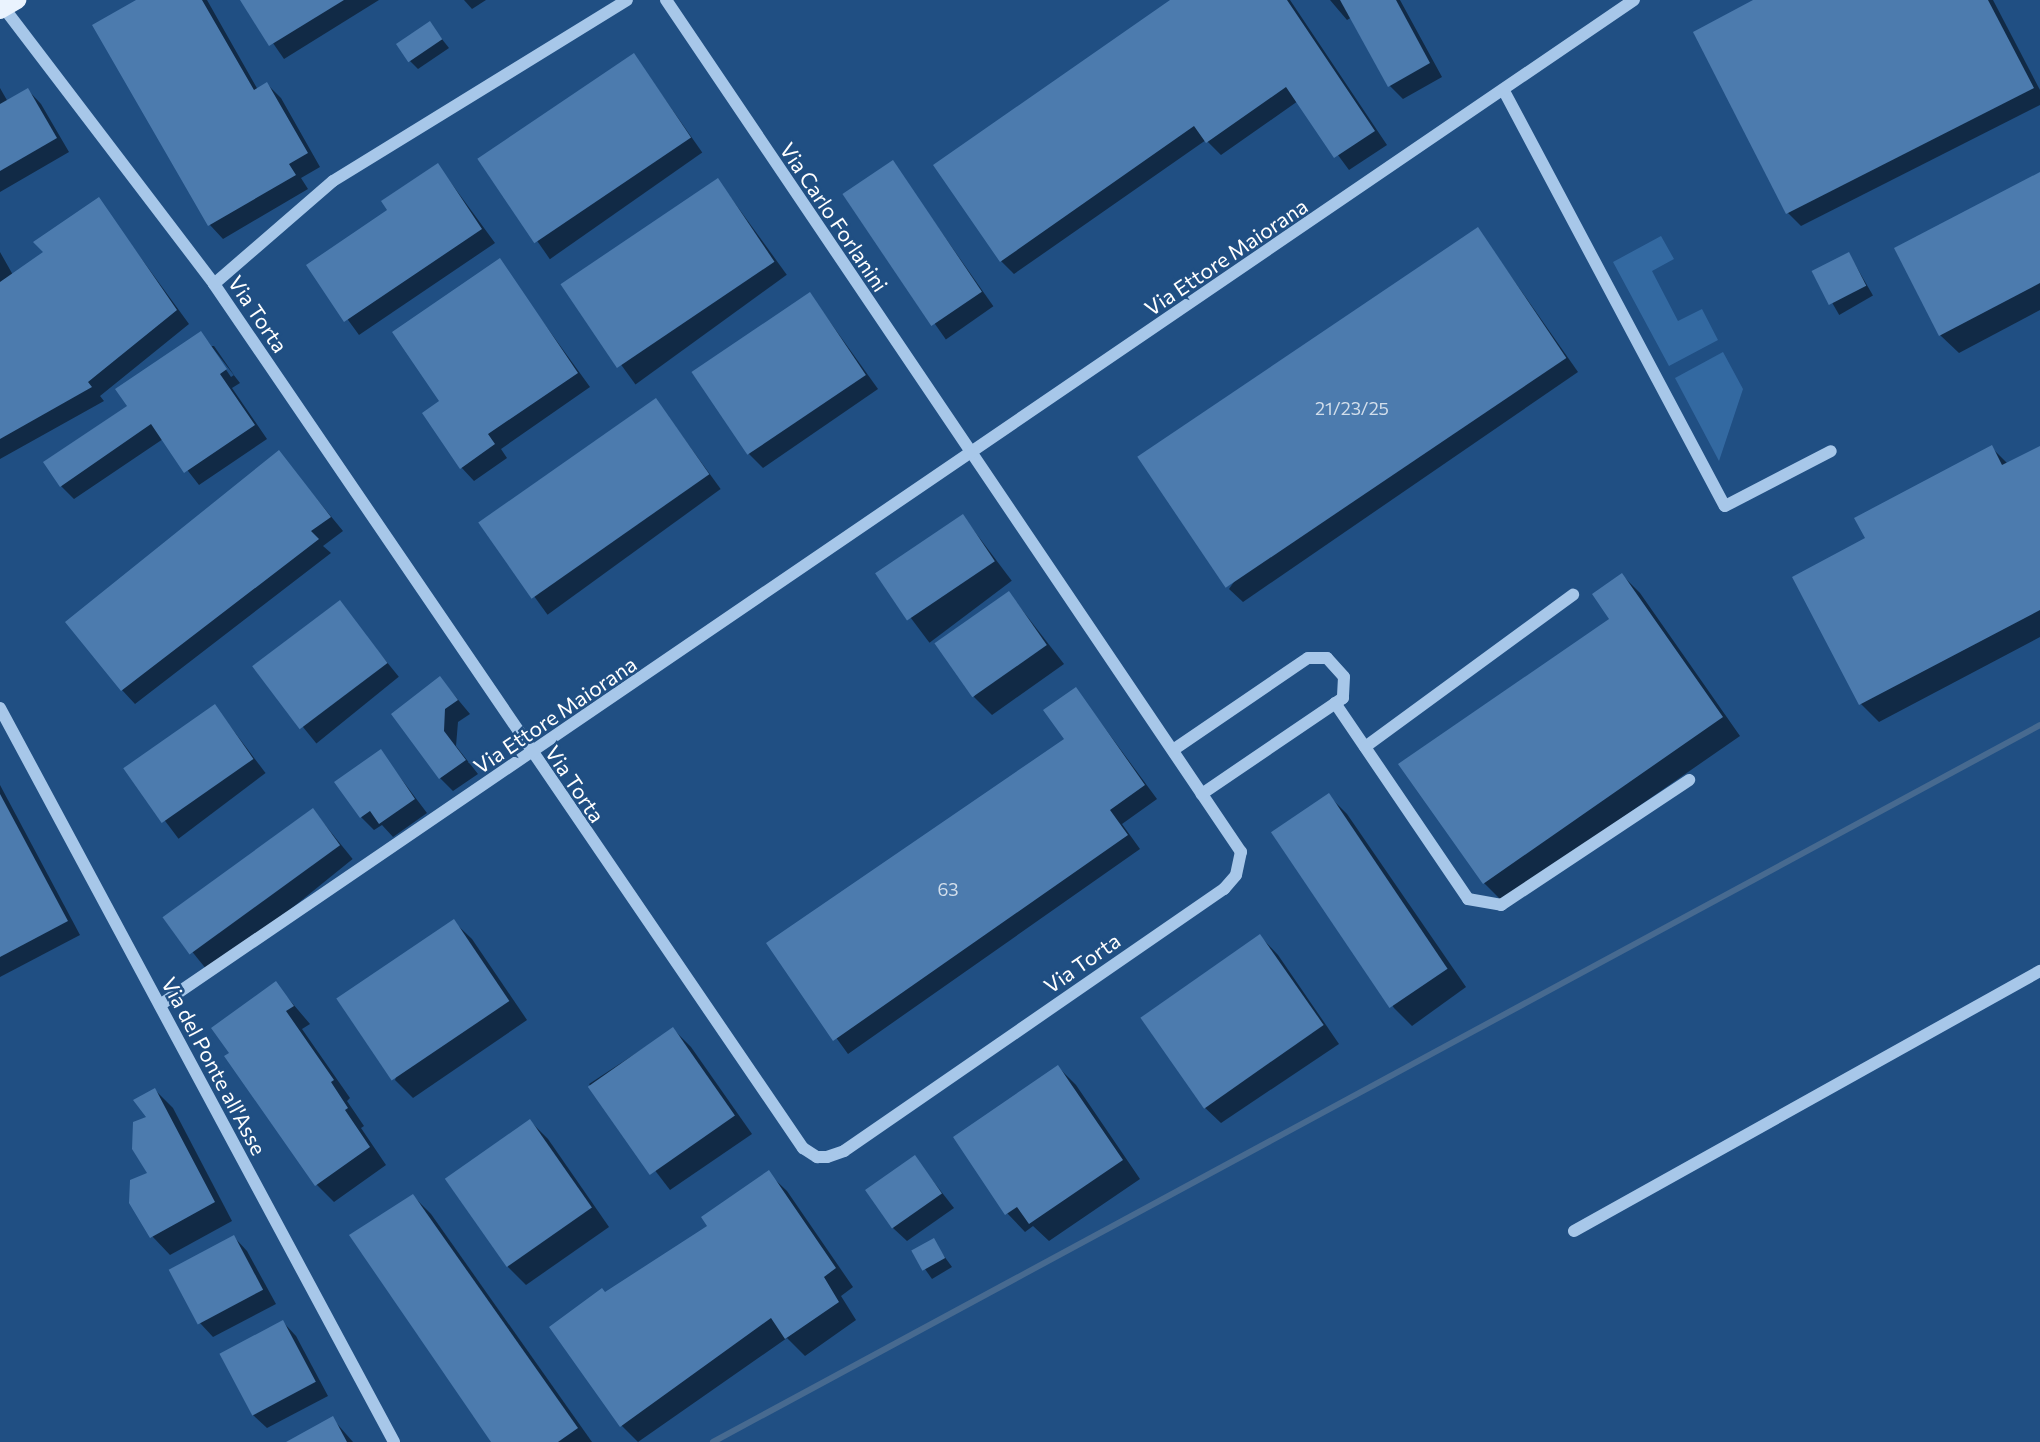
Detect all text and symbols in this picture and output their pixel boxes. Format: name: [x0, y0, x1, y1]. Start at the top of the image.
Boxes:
street label: Via Carlo Forlanini: [775, 138, 893, 296]
street label: Via Ettore Maiorana: [1140, 193, 1312, 321]
street label: Via Torta: [223, 271, 293, 357]
house number: 21/23/25: [1315, 397, 1389, 419]
street label: Via Ettore Maiorana: [469, 651, 641, 779]
street label: Via Torta: [540, 741, 610, 827]
house number: 63: [937, 878, 959, 900]
street label: Via Torta: [1039, 928, 1125, 998]
street label: Via del Ponte all'Asse: [156, 973, 272, 1159]

